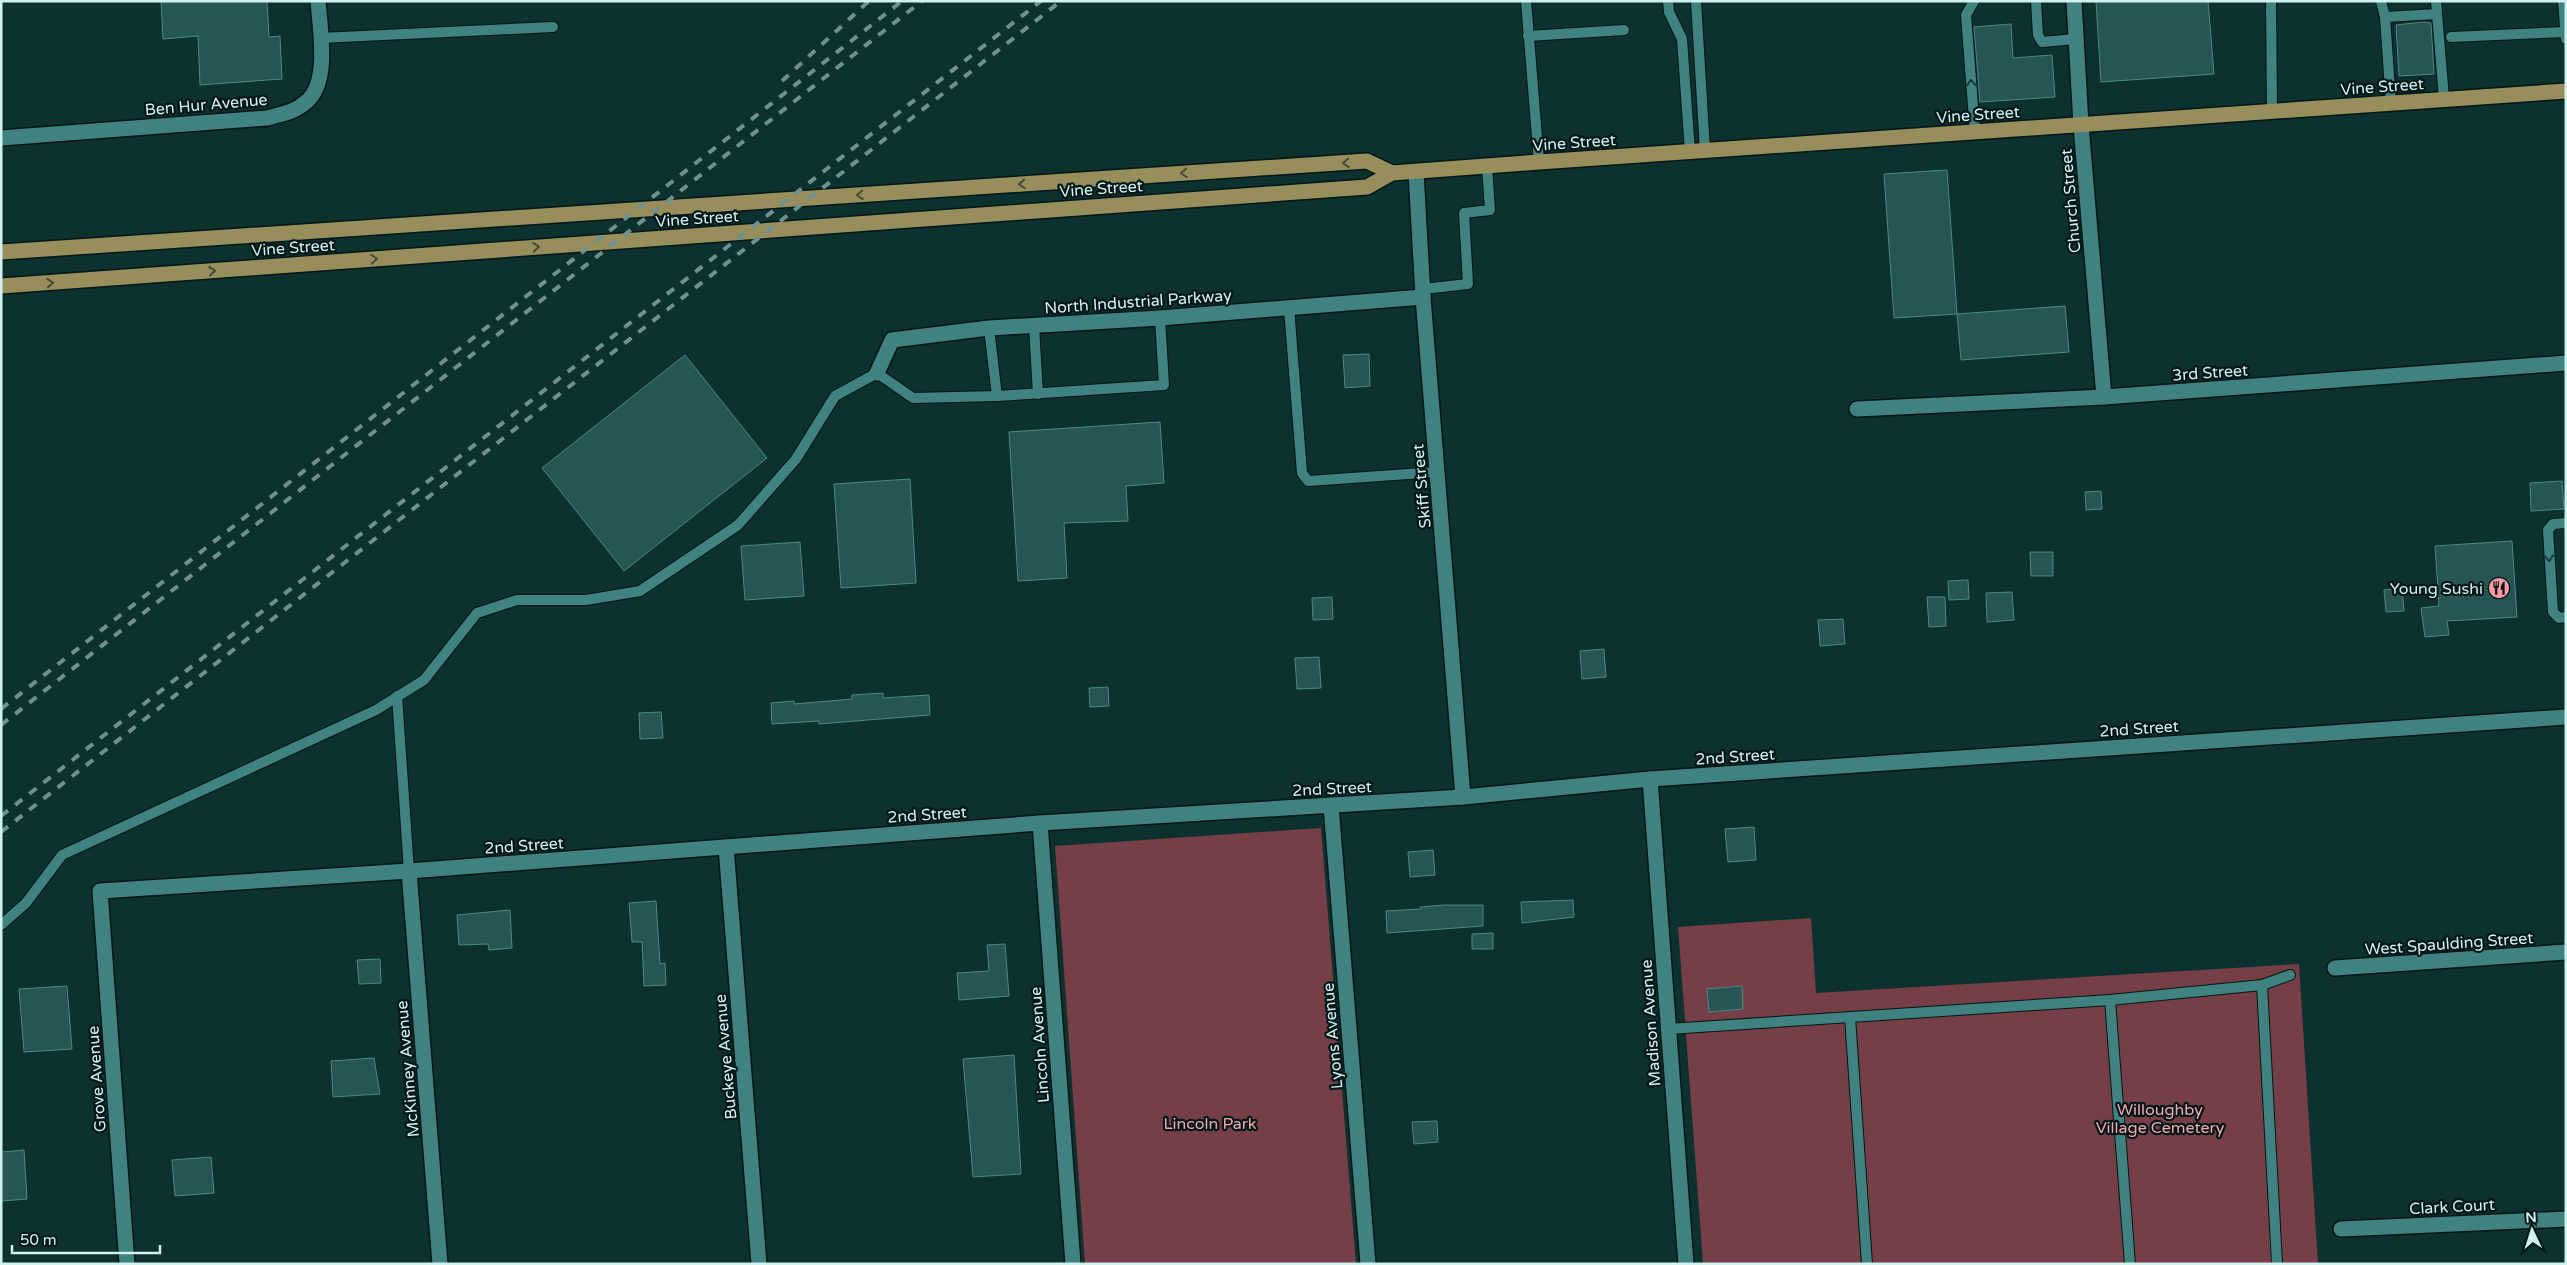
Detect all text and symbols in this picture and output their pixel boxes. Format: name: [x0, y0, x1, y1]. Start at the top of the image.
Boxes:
street label: Vine Street: [2340, 74, 2424, 100]
one-way arrow: [1966, 79, 1977, 87]
street label: Ben Hur Avenue: [144, 90, 268, 120]
street label: Vine Street: [1936, 102, 2020, 128]
street label: Vine Street: [1532, 130, 1616, 156]
street label: Church Street: [2056, 148, 2086, 254]
one-way arrow: [1342, 157, 1350, 168]
one-way arrow: [1180, 168, 1188, 179]
street label: Vine Street: [1059, 176, 1143, 202]
one-way arrow: [1018, 179, 1026, 190]
one-way arrow: [856, 189, 864, 200]
street label: Vine Street: [655, 206, 739, 232]
street label: Vine Street: [251, 235, 335, 261]
one-way arrow: [532, 242, 540, 253]
one-way arrow: [370, 254, 378, 265]
one-way arrow: [208, 265, 216, 276]
one-way arrow: [46, 277, 54, 288]
street label: North Industrial Parkway: [1044, 285, 1233, 319]
street label: 3rd Street: [2172, 360, 2249, 386]
street label: Skiff Street: [1408, 443, 1436, 529]
one-way arrow: [2544, 554, 2555, 562]
restaurant icon: Young Sushi: [2487, 576, 2511, 600]
place label: Young Sushi: [2390, 579, 2483, 599]
street label: 2nd Street: [2099, 716, 2180, 742]
street label: 2nd Street: [1695, 744, 1776, 770]
street label: 2nd Street: [1292, 777, 1372, 801]
street label: 2nd Street: [887, 802, 968, 828]
street label: 2nd Street: [484, 833, 565, 859]
street label: West Spaulding Street: [2364, 928, 2534, 960]
street label: Madison Avenue: [1637, 959, 1665, 1087]
street label: Lyons Avenue: [1318, 982, 1348, 1090]
street label: Lincoln Avenue: [1026, 986, 1054, 1104]
street label: Buckeye Avenue: [711, 993, 741, 1120]
street label: McKinney Avenue: [392, 1000, 424, 1138]
street label: Grove Avenue: [83, 1025, 111, 1133]
park label: Willoughby Village Cemetery: [2096, 1100, 2225, 1138]
park label: Lincoln Park: [1163, 1114, 1257, 1134]
street label: Clark Court: [2409, 1195, 2495, 1219]
north arrow: [2507, 1205, 2557, 1255]
text: N: [2525, 1209, 2537, 1226]
scale bar: [12, 1222, 160, 1254]
text: 50 m: [20, 1231, 57, 1249]

